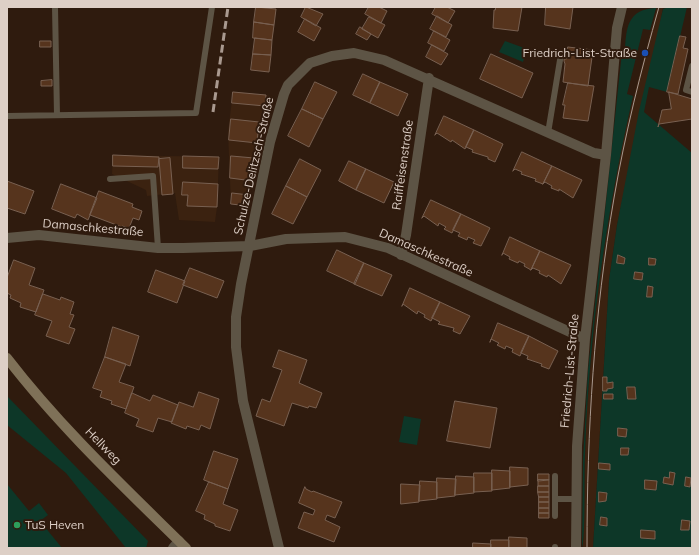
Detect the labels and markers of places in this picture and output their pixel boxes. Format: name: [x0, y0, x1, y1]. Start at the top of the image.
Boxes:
place label: Friedrich-List-Straße: [523, 46, 637, 60]
marker: Friedrich-List-Straße: [640, 48, 650, 58]
place label: TuS Heven: [25, 518, 84, 532]
marker: TuS Heven: [12, 520, 22, 530]

